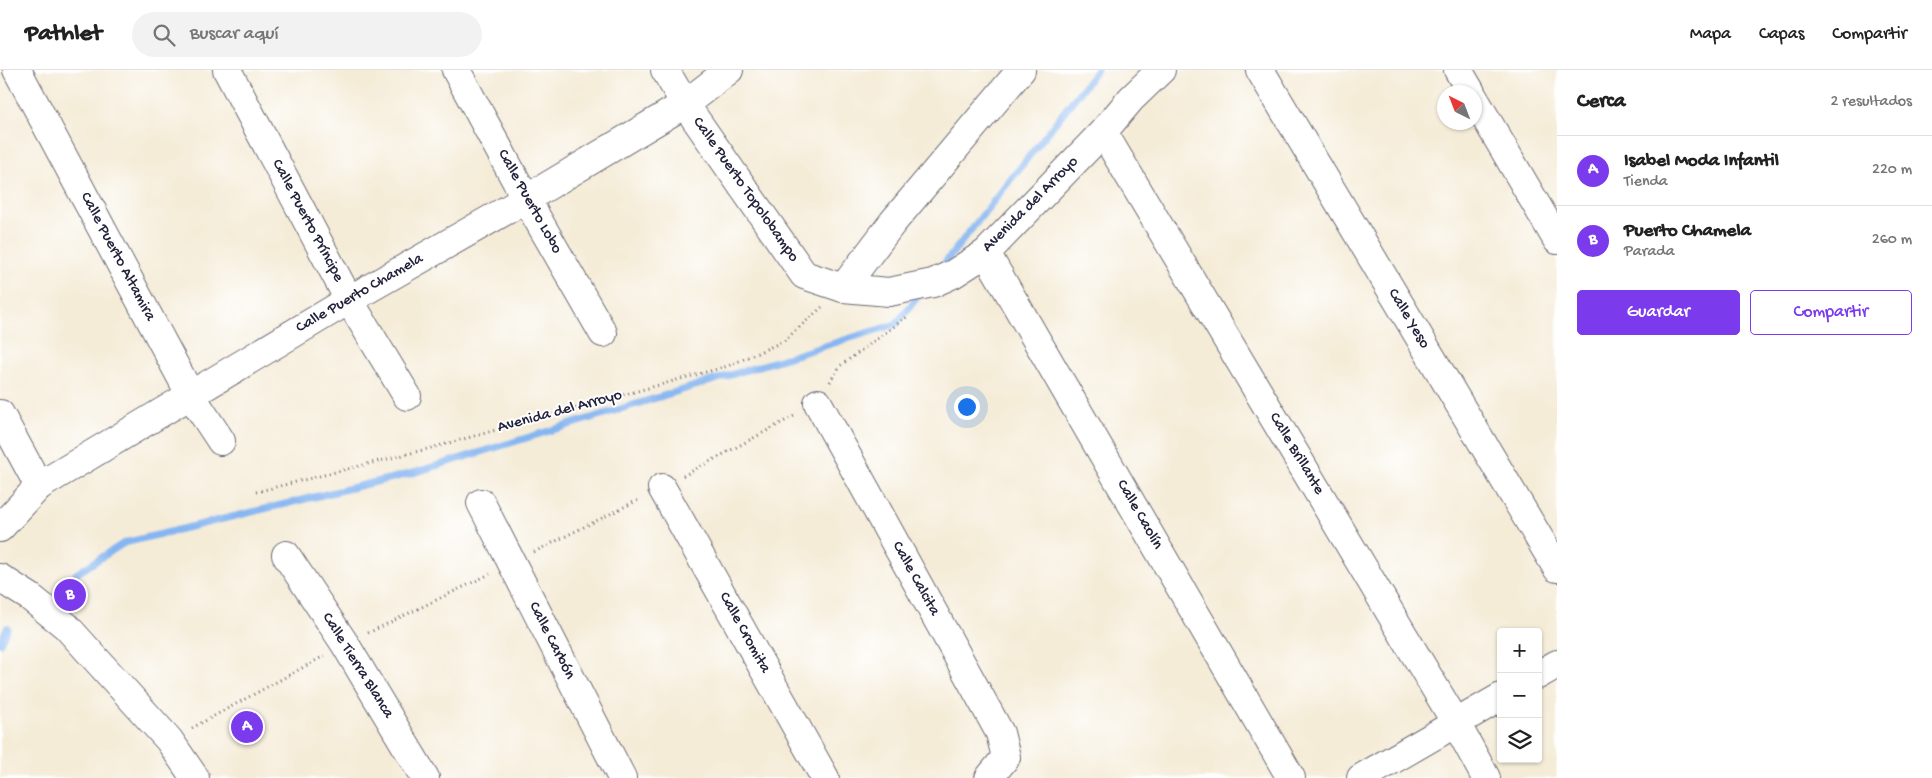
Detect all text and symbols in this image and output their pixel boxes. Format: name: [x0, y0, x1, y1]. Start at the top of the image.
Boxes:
search box: [132, 12, 482, 57]
text: Pathlet: [25, 20, 102, 49]
icon: search: [150, 21, 178, 49]
text: Buscar aquí: [190, 23, 279, 46]
text: Mapa: [1690, 24, 1731, 45]
text: Capas: [1759, 24, 1804, 45]
text: Compartir: [1832, 24, 1907, 45]
north arrow: [1437, 85, 1482, 130]
text: Cerca: [1577, 90, 1625, 115]
text: 2 resultados: [1831, 93, 1912, 112]
street label: Calle Puerto Topolobampo: [688, 114, 802, 266]
street label: Calle Puerto Lobo: [492, 146, 566, 258]
text: Isabel Moda Infantil: [1624, 150, 1779, 173]
street label: Avenida del Arroyo: [979, 153, 1083, 257]
street label: Calle Puerto Príncipe: [267, 156, 348, 286]
text: A: [1588, 161, 1598, 180]
text: 220 m: [1872, 161, 1912, 180]
text: Tienda: [1624, 173, 1668, 192]
street label: Calle Puerto Altamira: [75, 189, 160, 326]
text: Puerto Chamela: [1624, 220, 1751, 243]
text: B: [1589, 231, 1597, 250]
text: 260 m: [1872, 231, 1912, 250]
text: Parada: [1624, 243, 1675, 262]
street label: Calle Puerto Chamela: [293, 249, 428, 338]
street label: Calle Yeso: [1383, 286, 1433, 352]
button: Guardar: [1577, 290, 1740, 335]
button: Compartir: [1750, 290, 1912, 335]
street label: Avenida del Arroyo: [496, 386, 624, 438]
your location: [954, 394, 980, 420]
street label: Calle Brillante: [1264, 410, 1328, 499]
street label: Calle Caolín: [1111, 477, 1167, 553]
street label: Calle Calcita: [887, 539, 944, 620]
pin: B: [54, 576, 86, 614]
street label: Calle Cromita: [714, 589, 775, 678]
street label: Calle Carbón: [523, 599, 579, 683]
street label: Calle Tierra Blanca: [317, 610, 398, 723]
map controls: [1497, 628, 1542, 763]
button: +: [1497, 628, 1542, 673]
button: −: [1497, 673, 1542, 718]
pin: A: [231, 708, 263, 746]
button: layers: [1497, 718, 1542, 763]

